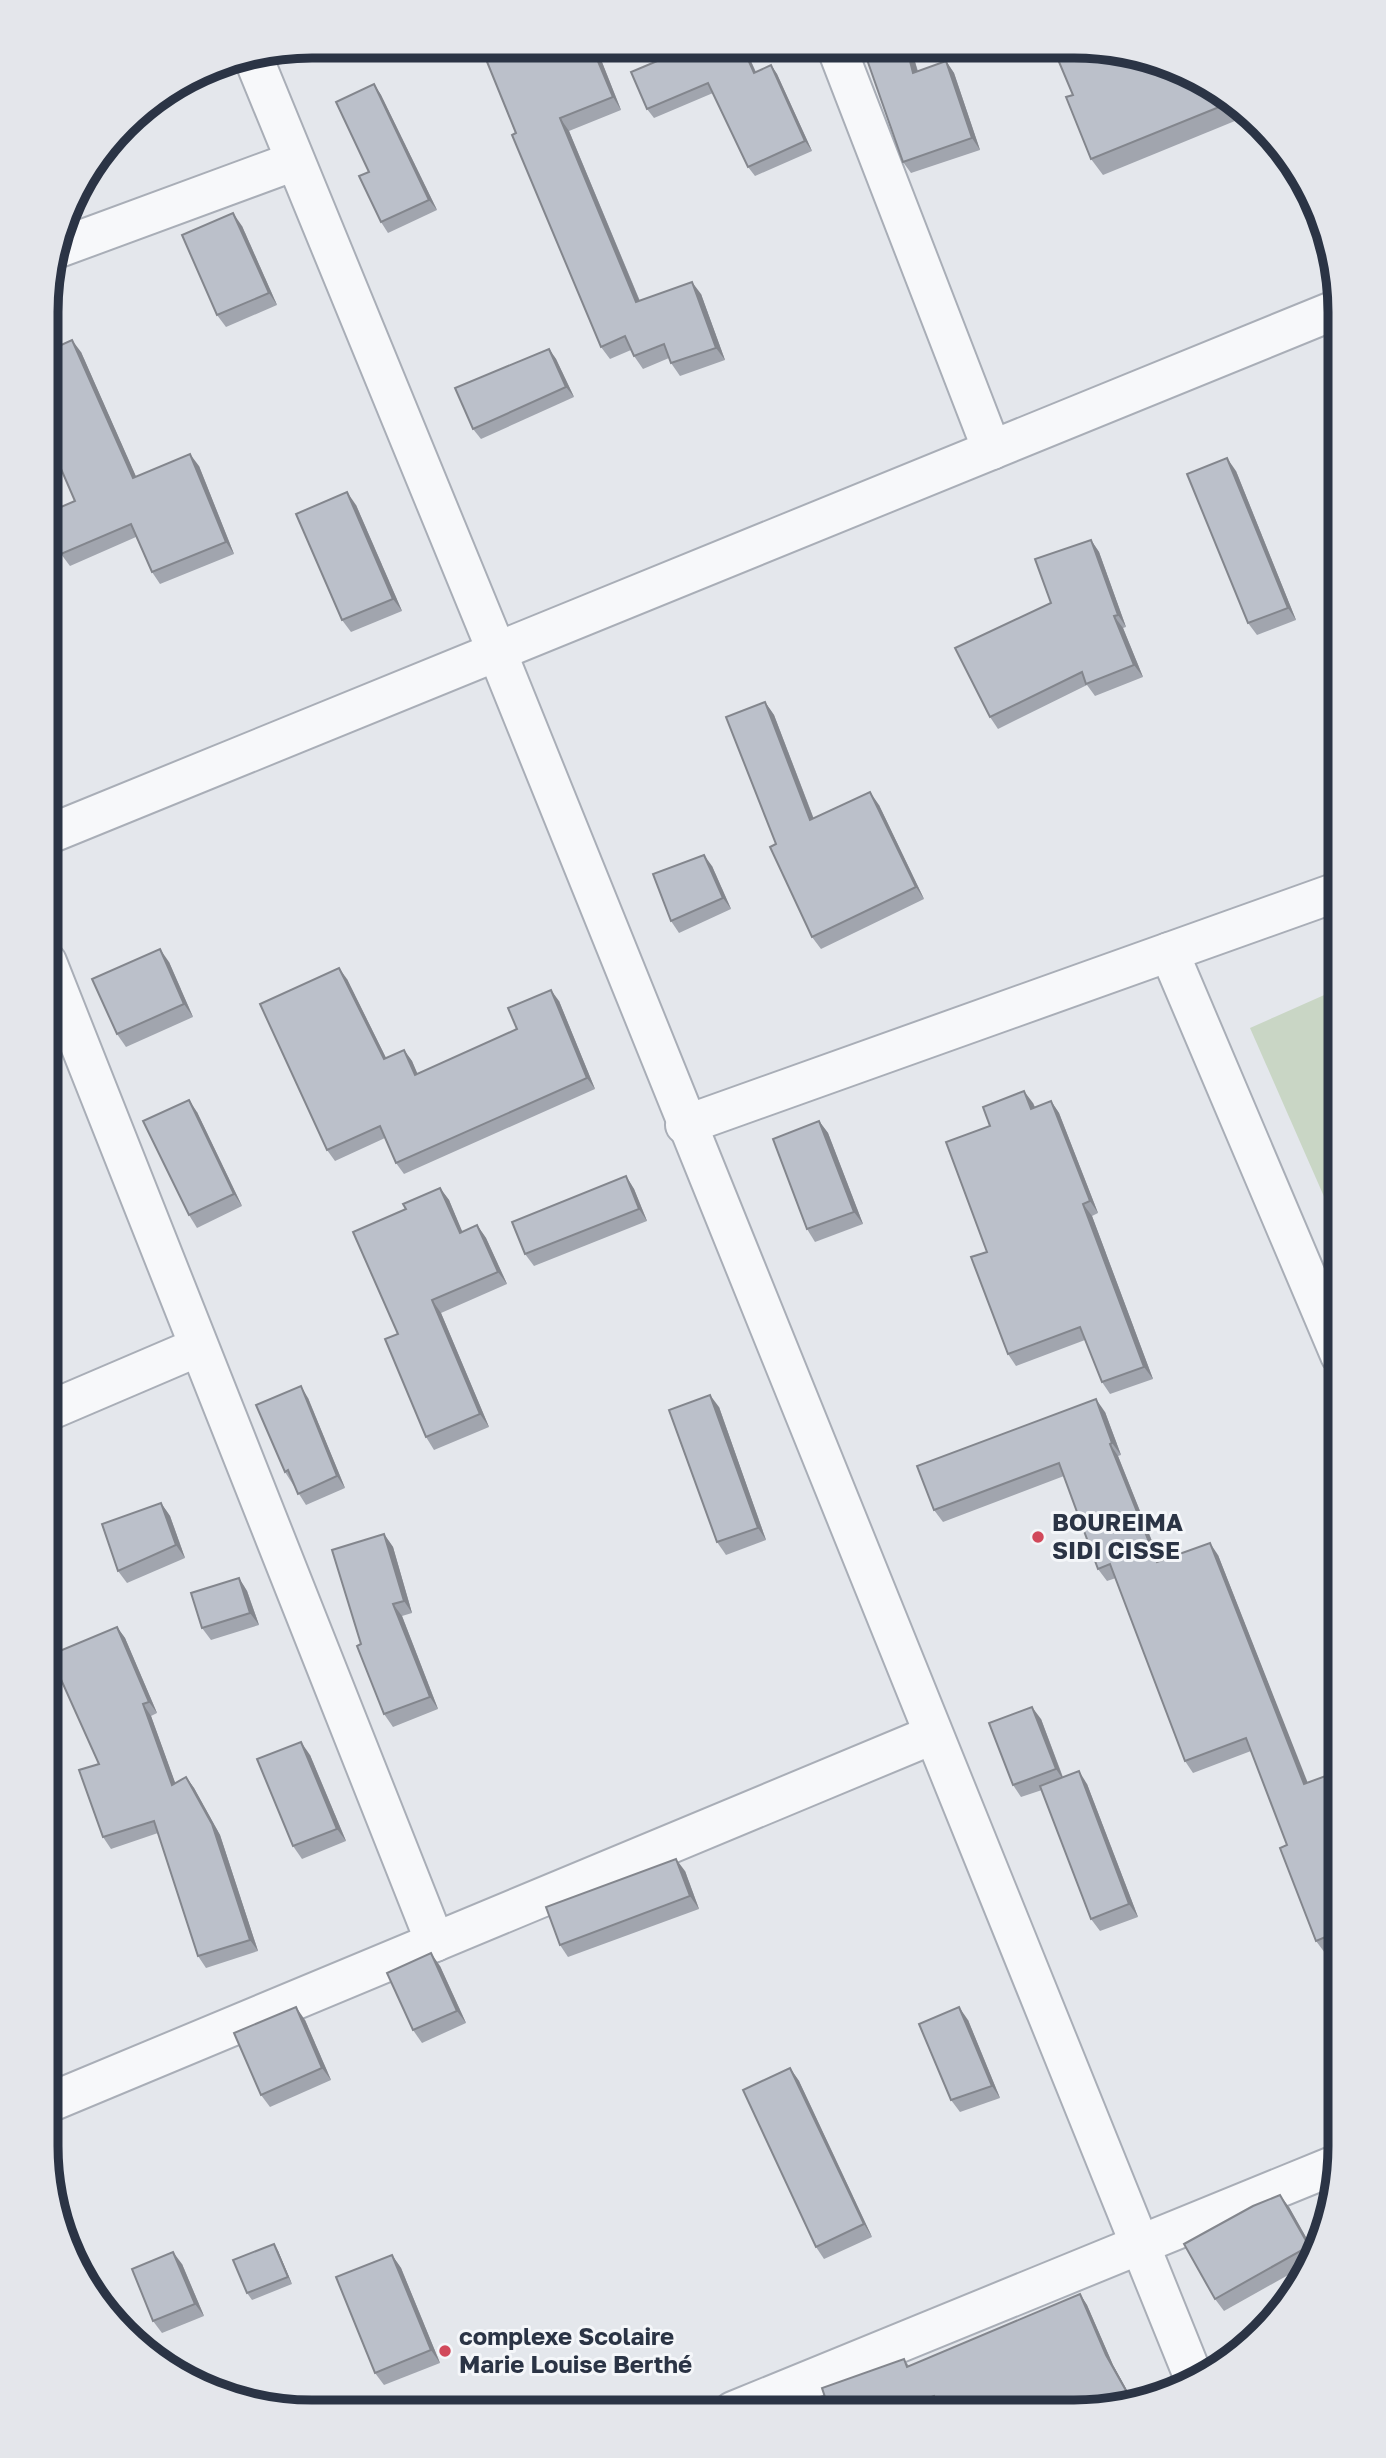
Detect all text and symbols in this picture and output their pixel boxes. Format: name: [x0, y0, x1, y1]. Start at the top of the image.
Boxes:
place label: BOUREIMA SIDI CISSE: [1052, 1507, 1183, 1564]
marker: BOUREIMA SIDI CISSE: [1030, 1529, 1046, 1545]
place label: complexe Scolaire Marie Louise Berthé: [459, 2321, 692, 2378]
marker: complexe Scolaire Marie Louise Berthé: [437, 2343, 453, 2359]

